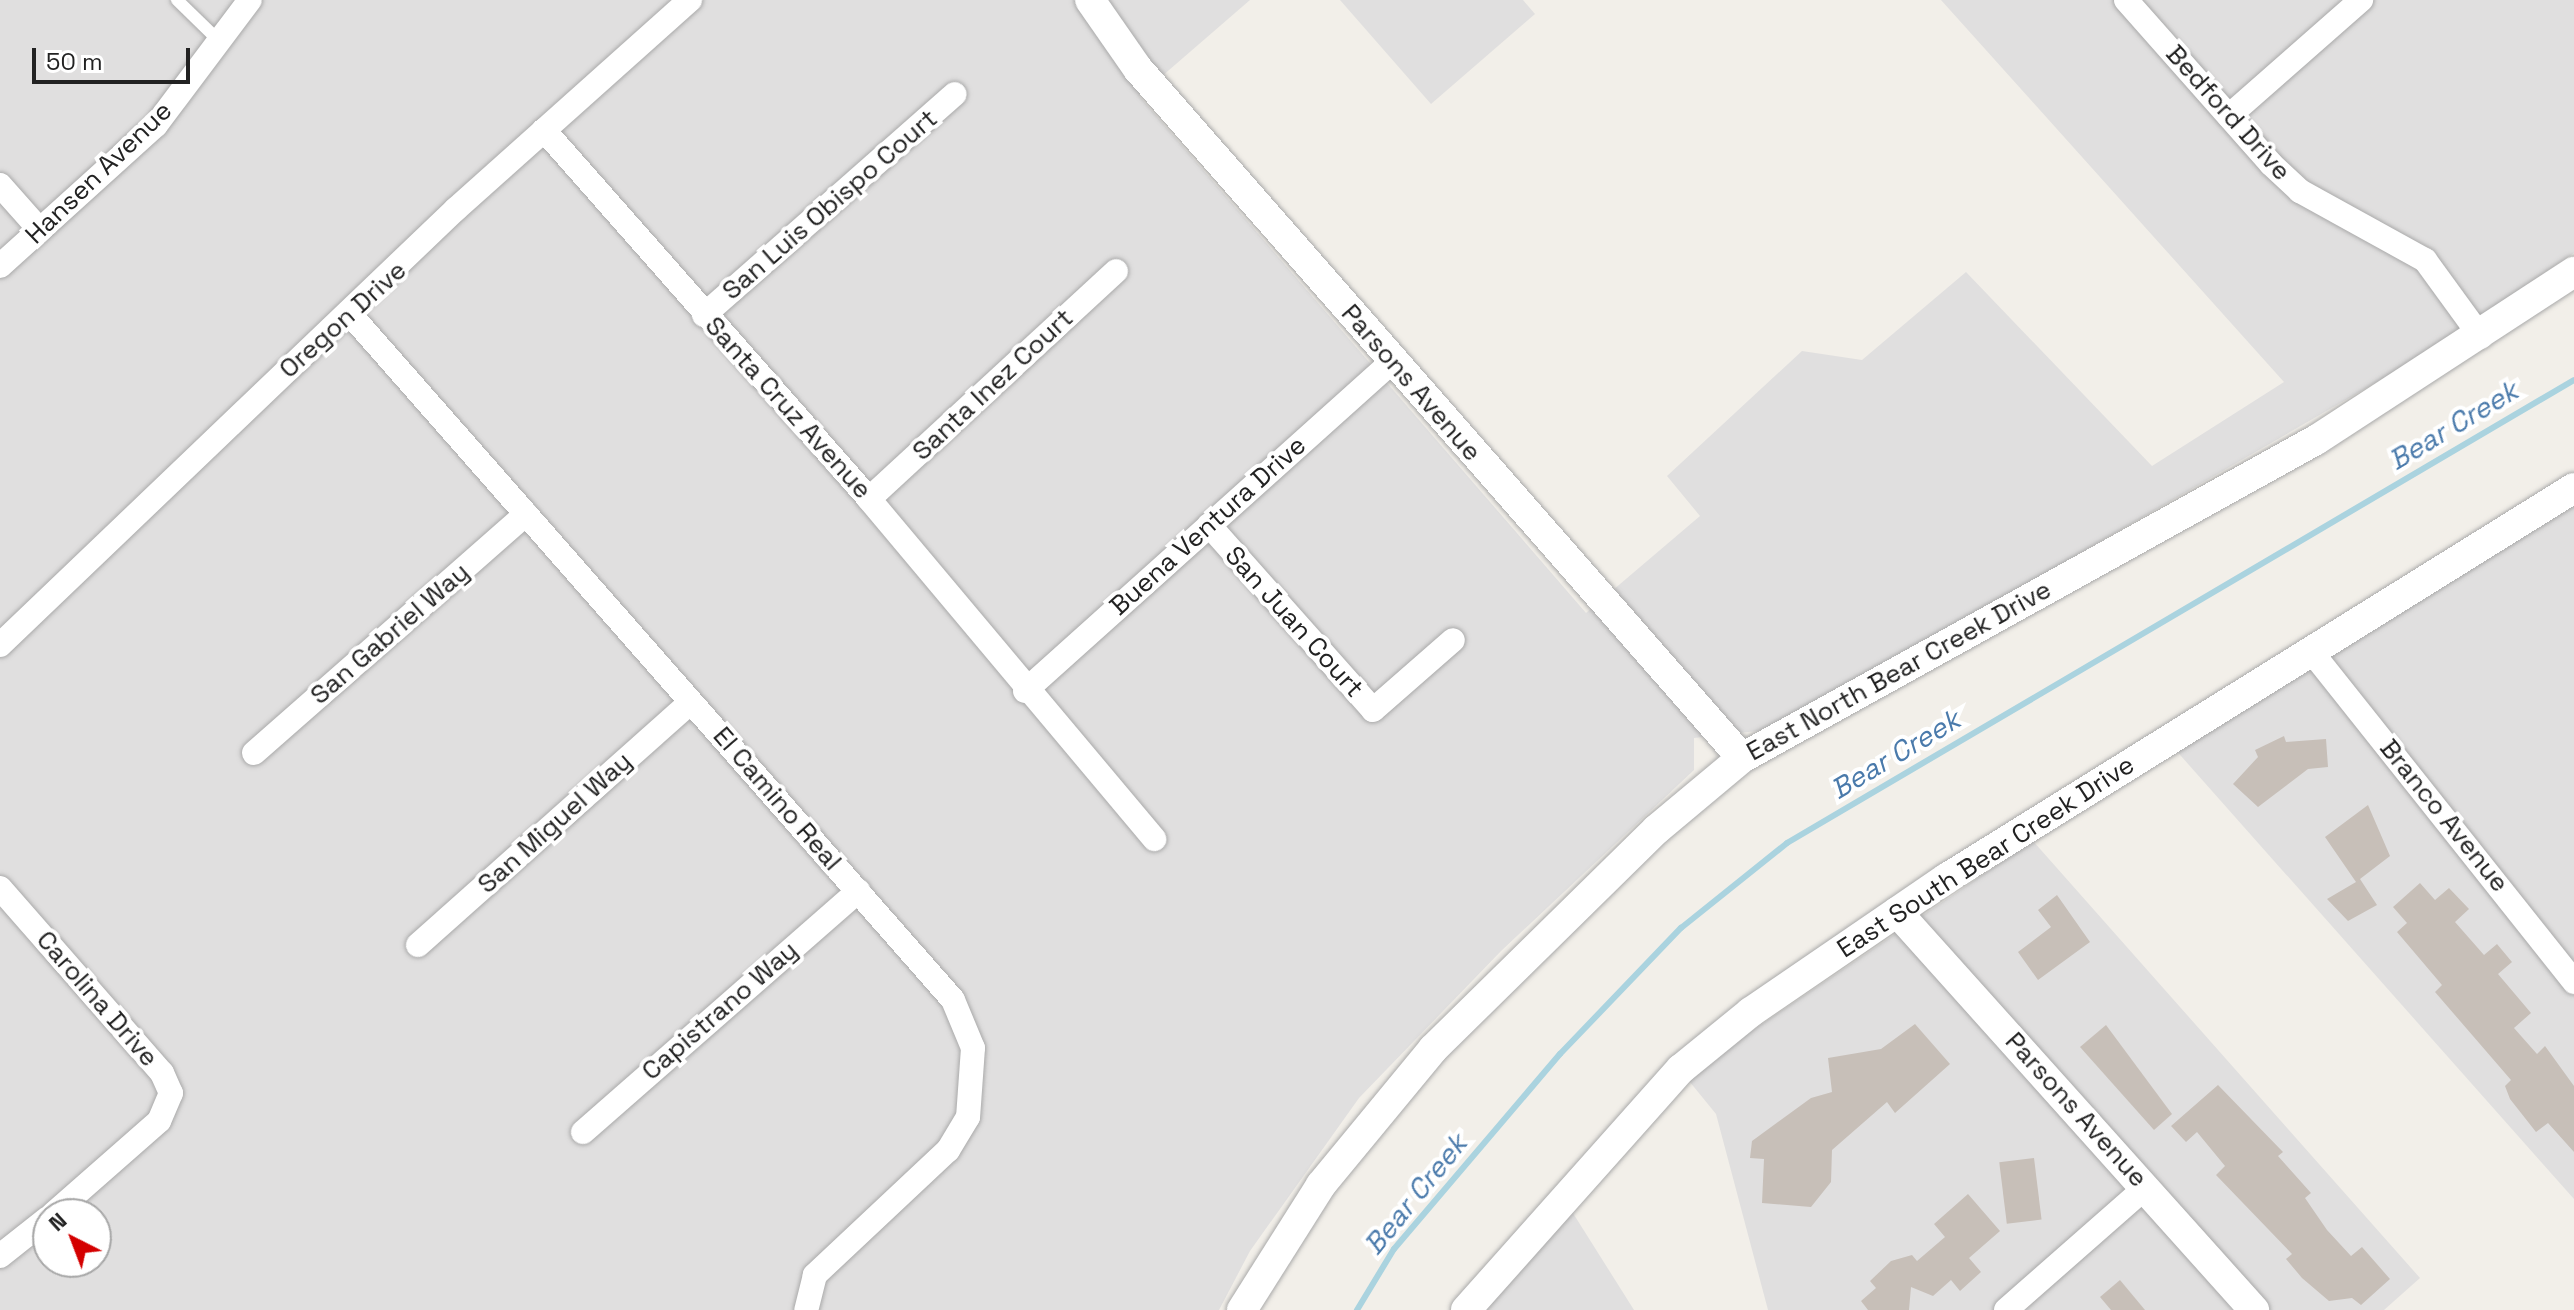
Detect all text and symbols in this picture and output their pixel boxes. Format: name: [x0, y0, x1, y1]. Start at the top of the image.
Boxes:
scale bar: [36, 32, 194, 82]
street label: Bedford Drive: [2159, 39, 2297, 187]
text: 50 m: [46, 46, 103, 77]
street label: Hansen Avenue: [19, 95, 179, 251]
street label: San Luis Obispo Court: [716, 103, 944, 307]
street label: Oregon Drive: [273, 255, 413, 385]
street label: Parsons Avenue: [1334, 298, 1488, 468]
street label: Santa Inez Court: [906, 303, 1080, 467]
street label: Santa Cruz Avenue: [698, 310, 878, 506]
water label: Bear Creek: [2382, 373, 2524, 477]
street label: Buena Ventura Drive: [1103, 430, 1313, 622]
street label: San Juan Court: [1218, 540, 1370, 704]
street label: San Gabriel Way: [304, 557, 476, 711]
street label: East North Bear Creek Drive: [1741, 574, 2057, 768]
water label: Bear Creek: [1824, 702, 1966, 806]
street label: El Camino Real: [706, 721, 848, 877]
street label: Branco Avenue: [2373, 733, 2515, 899]
street label: San Miguel Way: [472, 746, 638, 900]
street label: East South Bear Creek Drive: [1832, 749, 2140, 965]
street label: Carolina Drive: [30, 925, 164, 1073]
street label: Capistrano Way: [636, 935, 804, 1087]
street label: Parsons Avenue: [1998, 1026, 2154, 1194]
water label: Bear Creek: [1356, 1127, 1474, 1261]
north arrow: [32, 1198, 112, 1278]
text: N: [42, 1206, 72, 1237]

